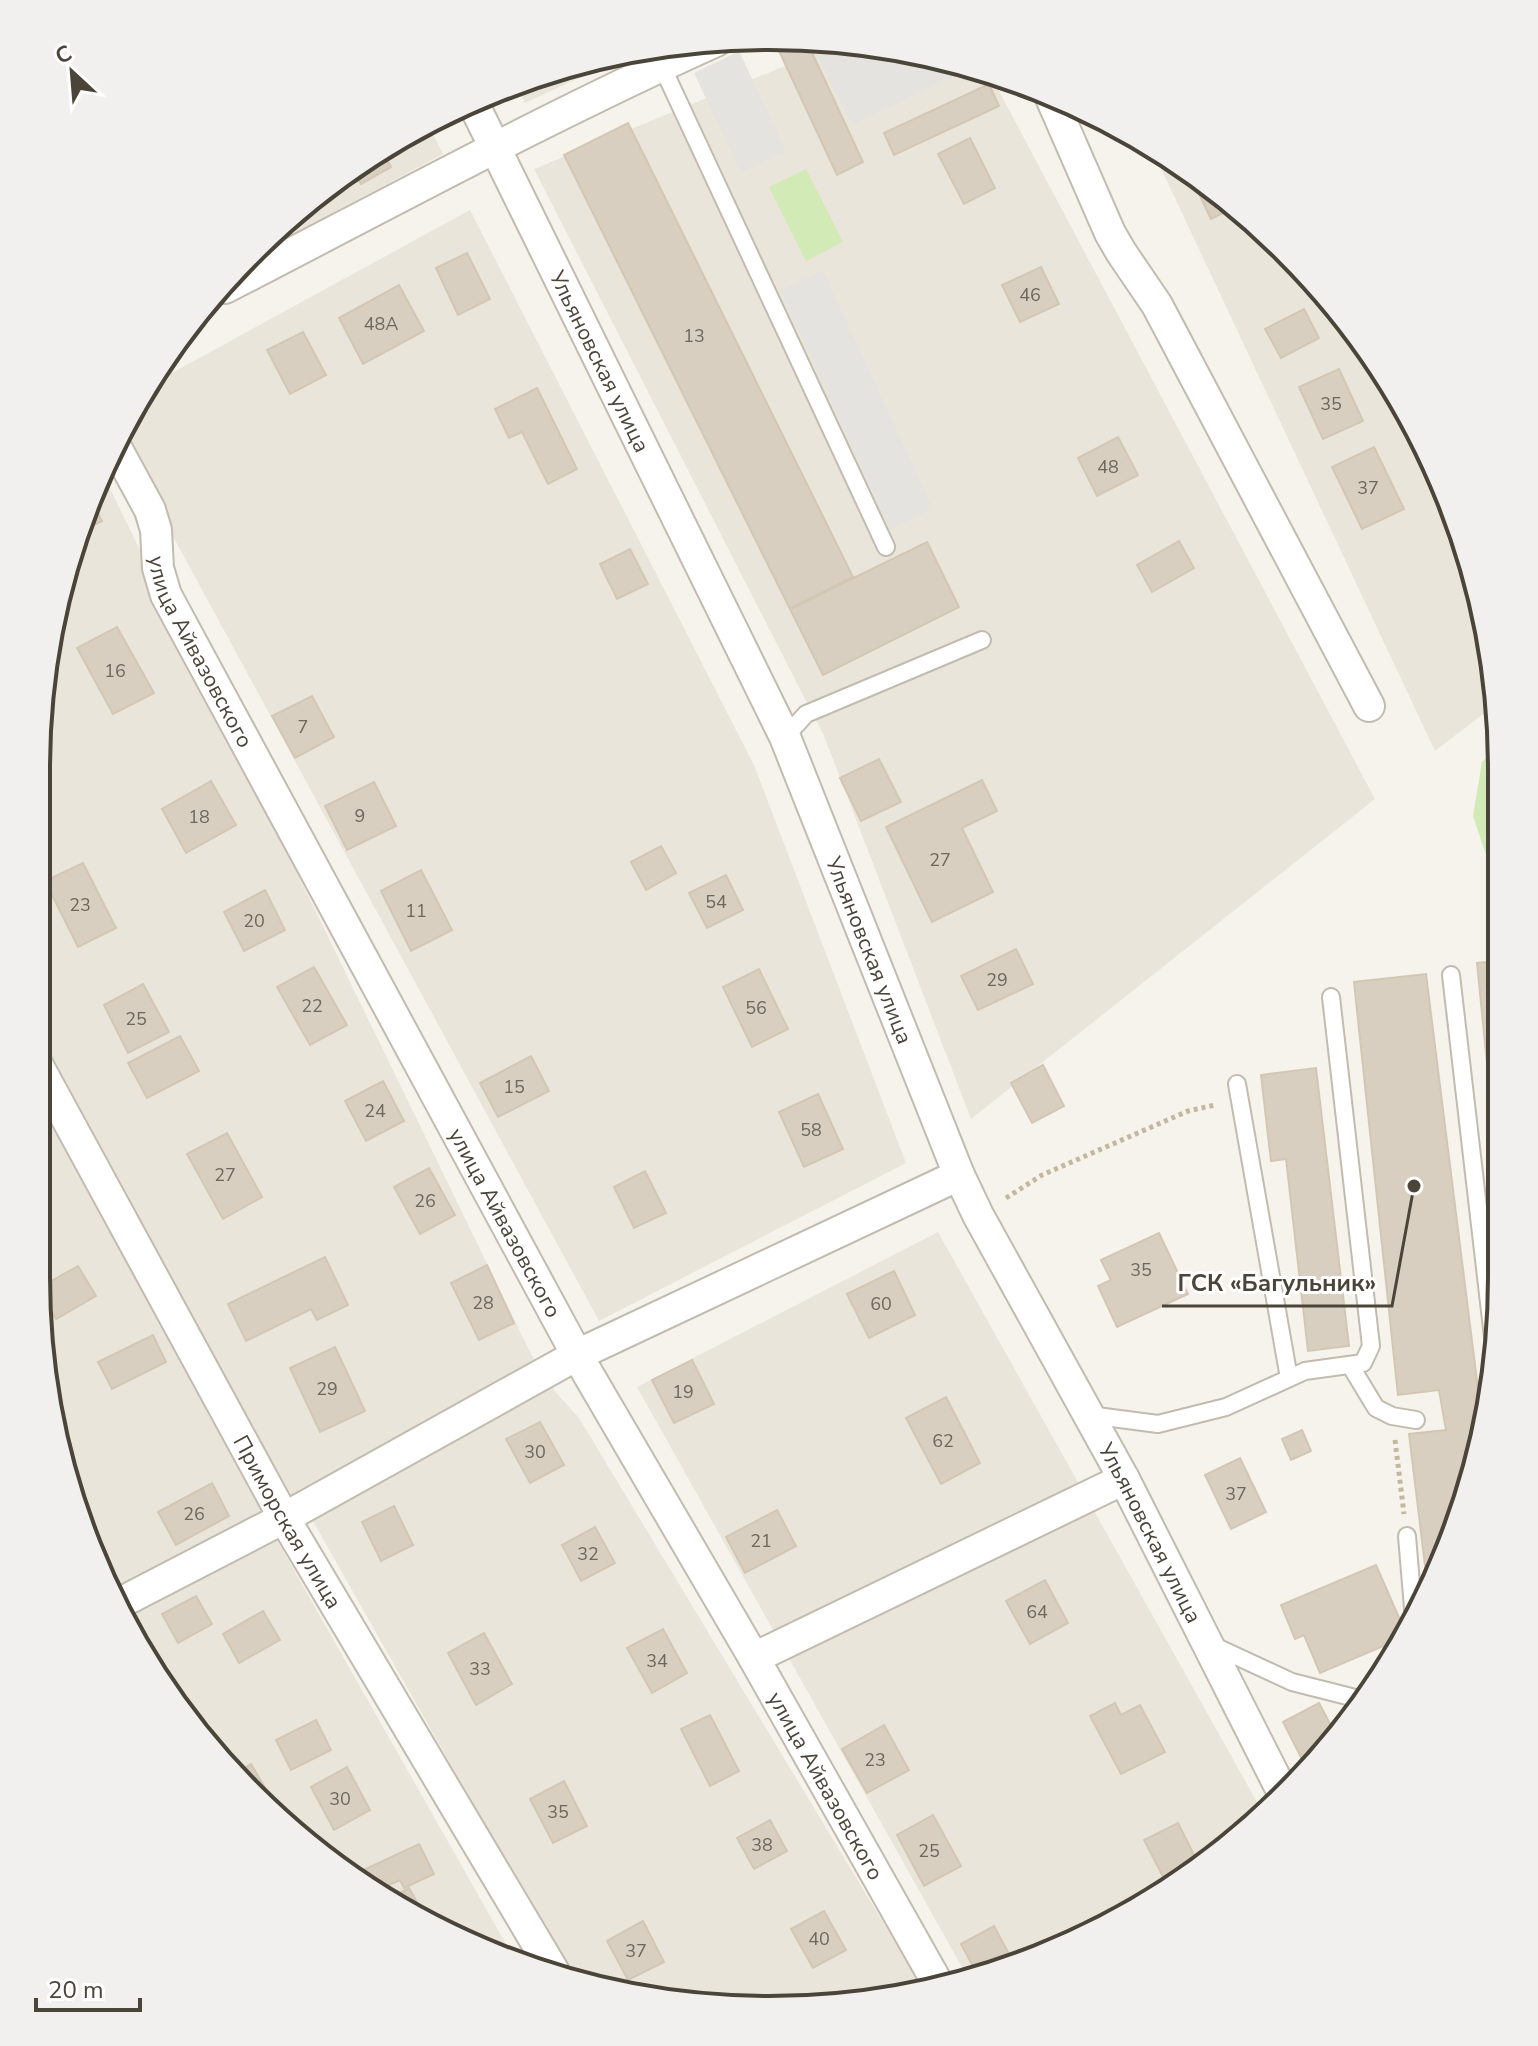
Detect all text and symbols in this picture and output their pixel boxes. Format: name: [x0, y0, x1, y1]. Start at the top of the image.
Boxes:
north arrow: [32, 32, 112, 112]
text: С: [50, 38, 77, 72]
street label: Ульяновская улица: [541, 265, 657, 458]
house number: 46: [1019, 283, 1041, 307]
house number: 48А: [364, 312, 398, 336]
house number: 13: [683, 324, 705, 348]
house number: 35: [1320, 392, 1342, 416]
house number: 48: [1097, 455, 1119, 479]
house number: 37: [1357, 476, 1379, 500]
street label: улица Айвазовского: [141, 555, 260, 753]
house number: 16: [104, 659, 126, 683]
house number: 7: [298, 715, 308, 739]
house number: 9: [355, 804, 365, 828]
house number: 18: [188, 805, 210, 829]
house number: 27: [929, 848, 951, 872]
street label: Ульяновская улица: [818, 851, 919, 1048]
house number: 54: [705, 890, 727, 914]
house number: 23: [69, 893, 91, 917]
house number: 11: [405, 899, 427, 923]
house number: 20: [243, 909, 265, 933]
house number: 29: [986, 968, 1008, 992]
house number: 22: [301, 994, 323, 1018]
house number: 56: [745, 996, 767, 1020]
house number: 25: [125, 1007, 147, 1031]
house number: 15: [503, 1075, 525, 1099]
house number: 24: [364, 1099, 386, 1123]
house number: 58: [800, 1118, 822, 1142]
street label: улица Айвазовского: [441, 1123, 568, 1323]
house number: 27: [214, 1163, 236, 1187]
house number: 26: [414, 1189, 436, 1213]
house number: 35: [1130, 1258, 1152, 1282]
callout: ГСК «Багульник»: [1162, 1258, 1392, 1306]
text: ГСК «Багульник»: [1178, 1267, 1376, 1299]
house number: 28: [472, 1291, 494, 1315]
house number: 60: [870, 1292, 892, 1316]
house number: 29: [316, 1377, 338, 1401]
house number: 19: [672, 1380, 694, 1404]
house number: 62: [932, 1429, 954, 1453]
street label: Приморская улица: [226, 1430, 349, 1615]
street label: Ульяновская улица: [1090, 1437, 1209, 1628]
house number: 30: [524, 1440, 546, 1464]
house number: 37: [1225, 1482, 1247, 1506]
house number: 26: [183, 1502, 205, 1526]
house number: 21: [750, 1529, 772, 1553]
house number: 32: [577, 1542, 599, 1566]
house number: 64: [1026, 1600, 1048, 1624]
house number: 34: [646, 1649, 668, 1673]
house number: 33: [469, 1657, 491, 1681]
street label: улица Айвазовского: [760, 1687, 890, 1886]
house number: 23: [864, 1748, 886, 1772]
house number: 30: [329, 1787, 351, 1811]
house number: 35: [547, 1800, 569, 1824]
house number: 38: [751, 1833, 773, 1857]
house number: 25: [918, 1839, 940, 1863]
house number: 40: [808, 1927, 830, 1951]
house number: 37: [625, 1939, 647, 1963]
scale bar: [36, 1962, 140, 2012]
text: 20 m: [48, 1974, 104, 2006]

